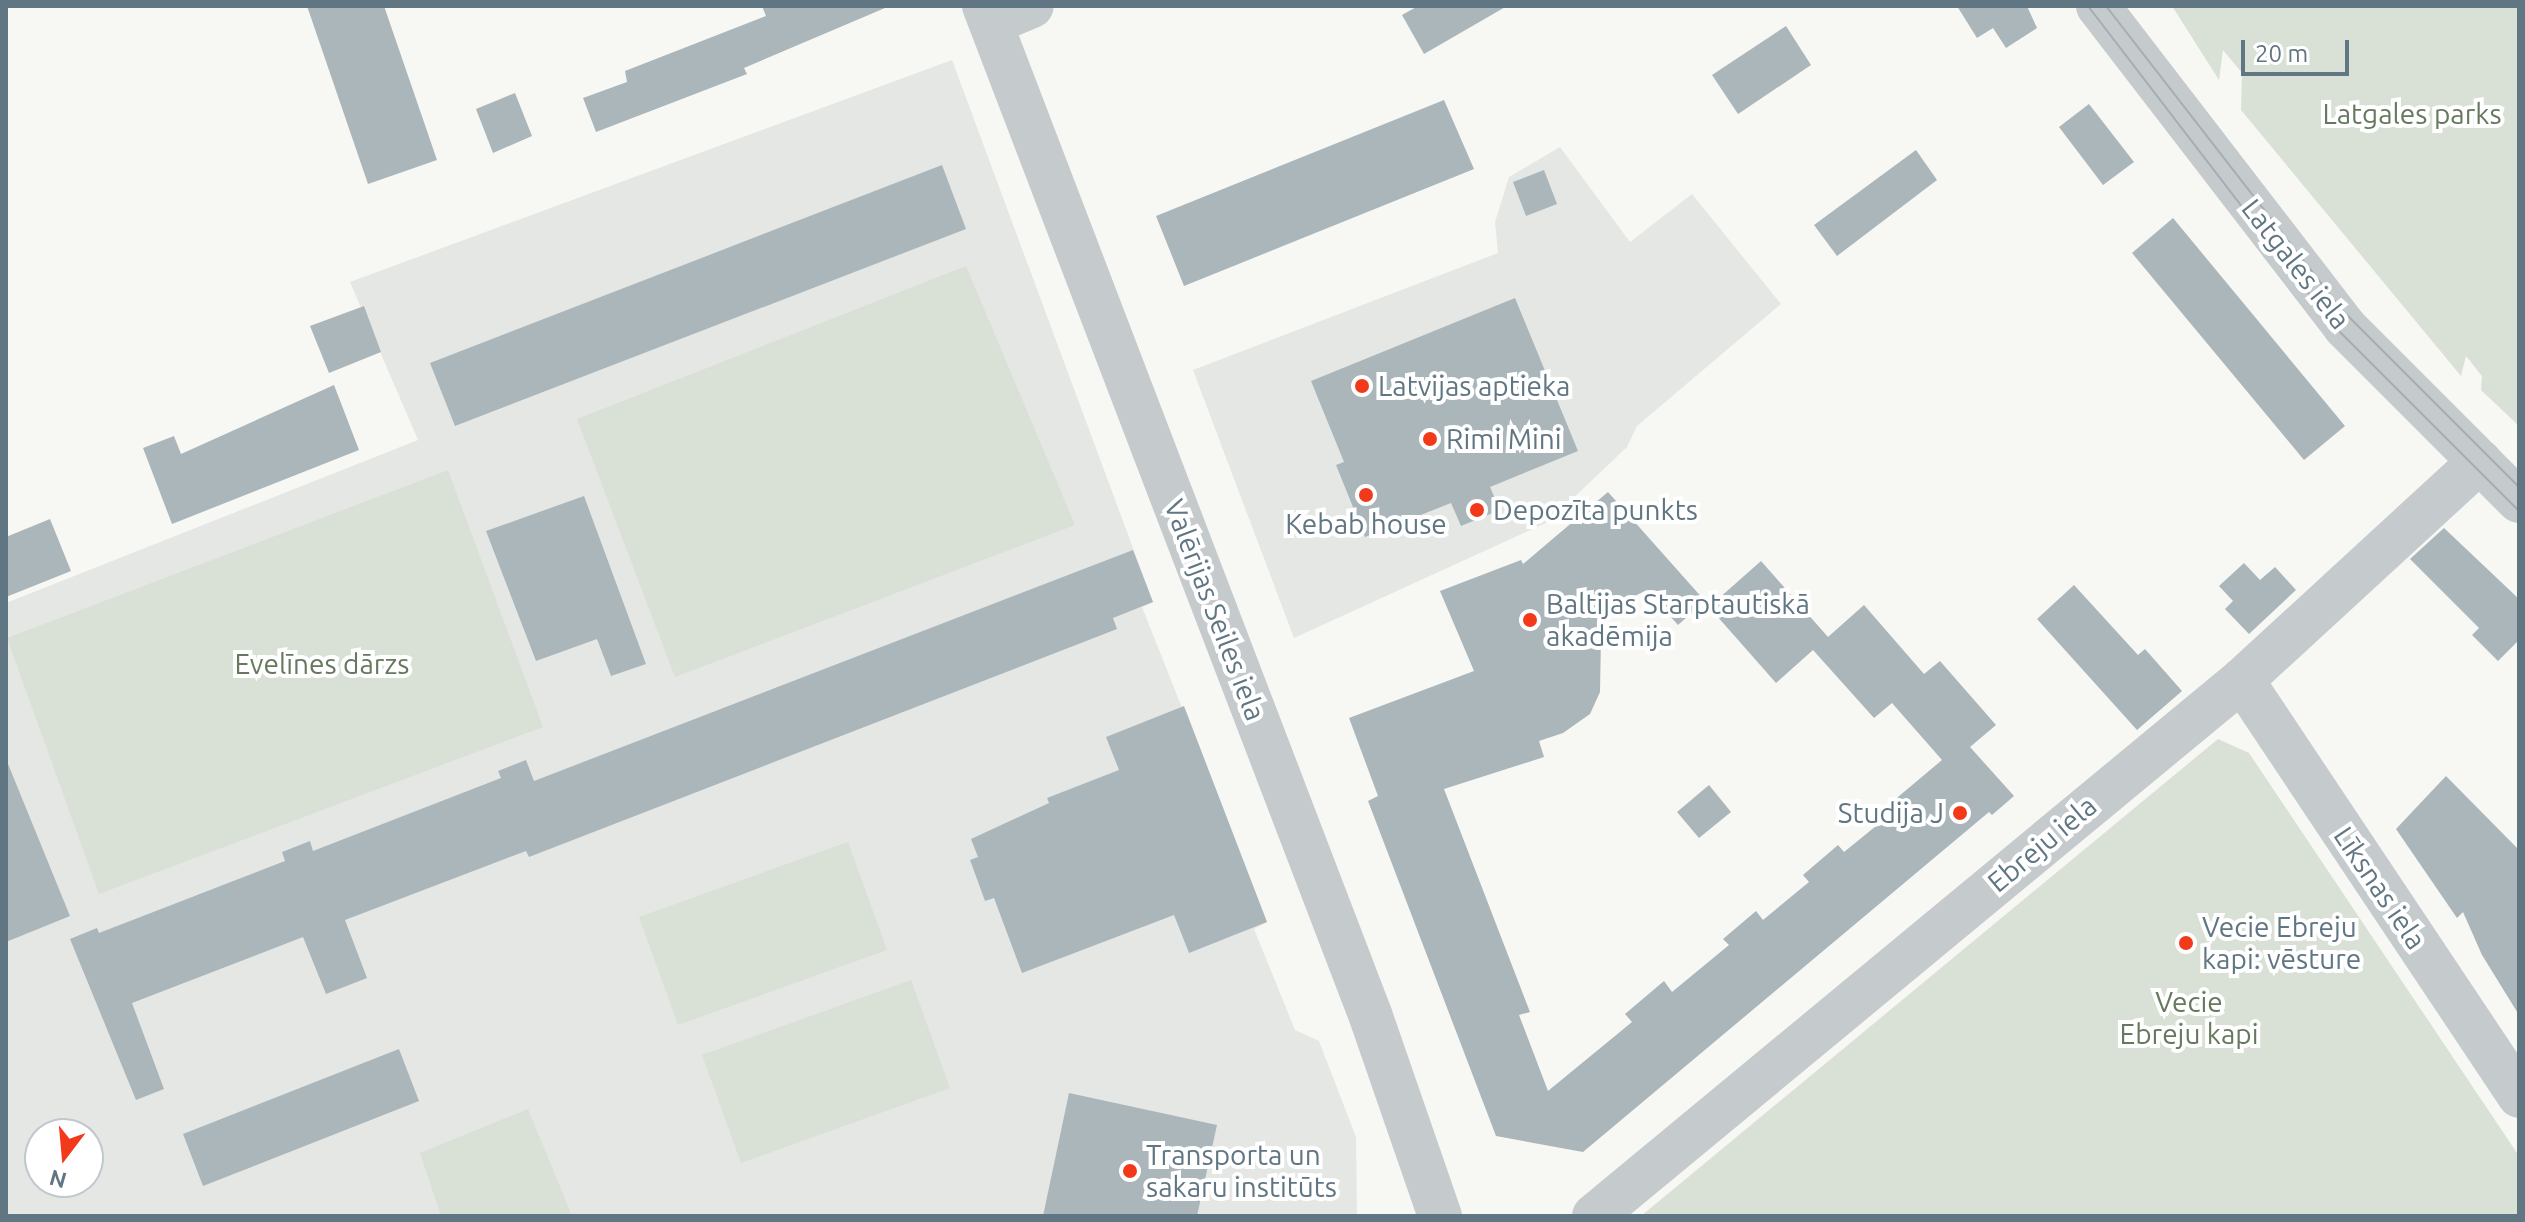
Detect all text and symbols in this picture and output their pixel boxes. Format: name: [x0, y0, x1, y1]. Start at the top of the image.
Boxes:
scale bar: [2245, 24, 2353, 74]
text: 20 m: [2255, 40, 2308, 67]
park label: Latgales parks: [2322, 97, 2502, 131]
street label: Latgales iela: [2235, 192, 2357, 336]
place label: Latvijas aptieka: [1378, 369, 1570, 403]
marker: Latvijas aptieka: [1353, 377, 1371, 395]
place label: Rimi Mini: [1446, 422, 1562, 456]
marker: Rimi Mini: [1421, 430, 1439, 448]
marker: Kebab house: [1357, 486, 1375, 504]
place label: Depozīta punkts: [1493, 493, 1698, 527]
street label: Valērijas Seiles iela: [1157, 495, 1273, 725]
marker: Depozīta punkts: [1468, 501, 1486, 519]
place label: Kebab house: [1285, 507, 1447, 541]
place label: Baltijas Starptautiskā akadēmija: [1546, 587, 1810, 653]
marker: Baltijas Starptautiskā akadēmija: [1521, 611, 1539, 629]
park label: Evelīnes dārzs: [234, 647, 410, 681]
street label: Ebreju iela: [1981, 789, 2103, 899]
place label: Studija J: [1838, 796, 1944, 830]
marker: Studija J: [1951, 804, 1969, 822]
street label: Līksnas iela: [2327, 820, 2433, 956]
place label: Vecie Ebreju kapi: vēsture: [2202, 910, 2361, 976]
marker: Vecie Ebreju kapi: vēsture: [2177, 934, 2195, 952]
park label: Vecie Ebreju kapi: [2119, 985, 2259, 1051]
north arrow: [24, 1118, 104, 1198]
place label: Transporta un sakaru institūts: [1146, 1138, 1337, 1204]
marker: Transporta un sakaru institūts: [1121, 1162, 1139, 1180]
text: N: [46, 1165, 69, 1194]

